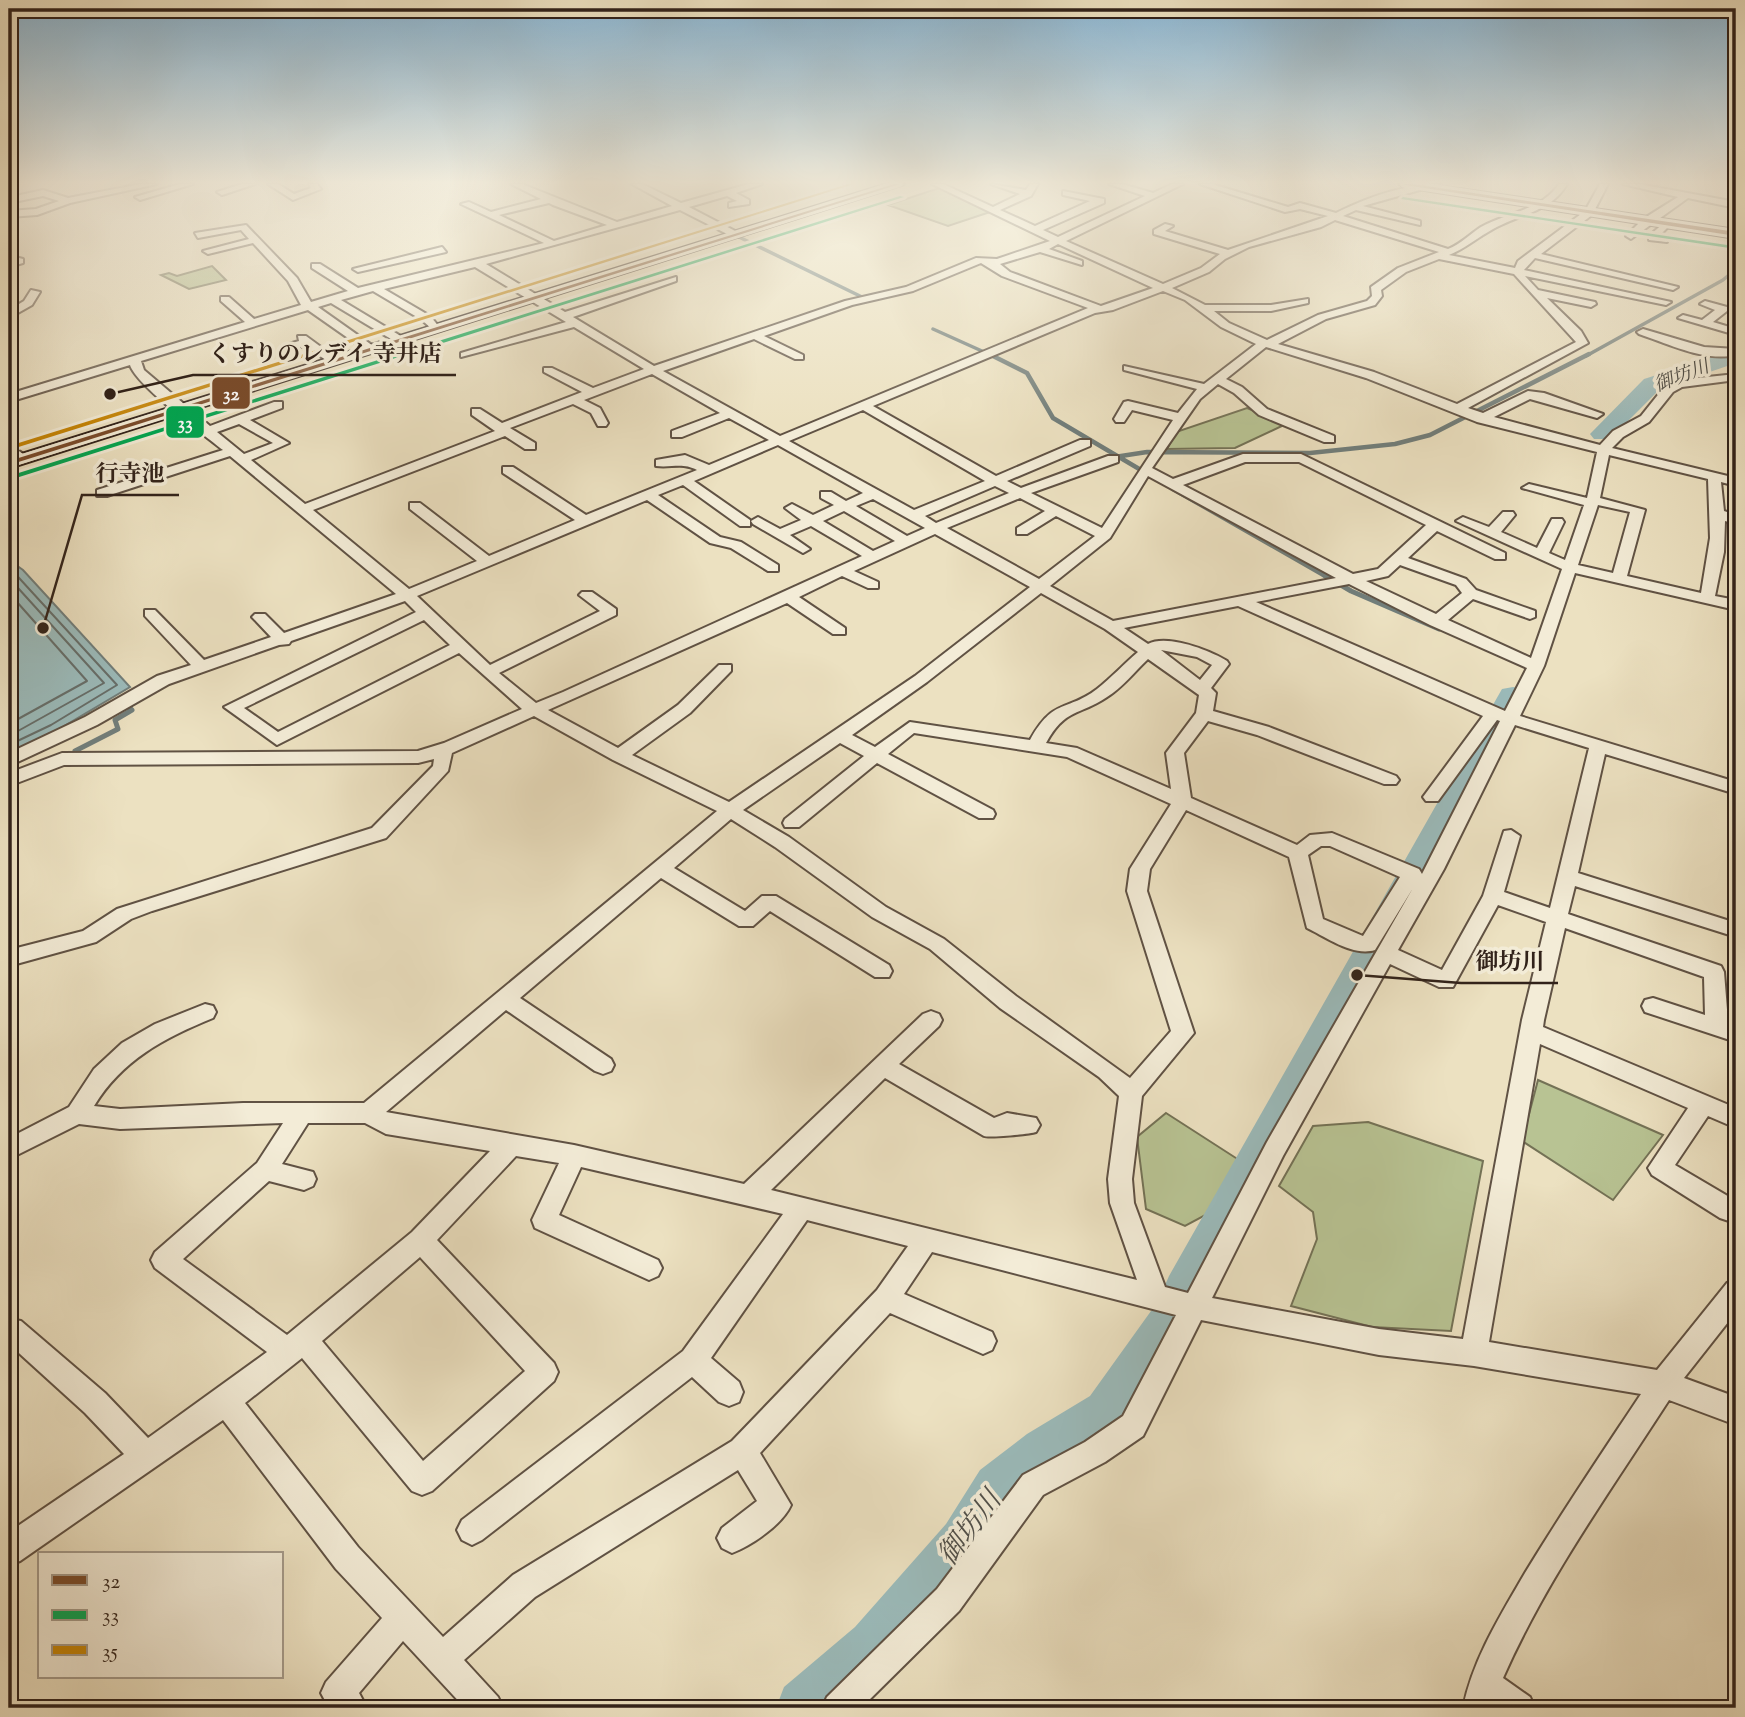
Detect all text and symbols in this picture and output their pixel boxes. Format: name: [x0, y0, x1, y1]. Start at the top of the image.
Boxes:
callout: くすりのレデイ 寺井店: [193, 331, 456, 375]
text: くすりのレデイ 寺井店: [208, 339, 442, 372]
water label: 御坊川: [1651, 353, 1715, 400]
line badge: 32: [211, 376, 251, 410]
text: 32: [223, 382, 239, 409]
line badge: 33: [165, 405, 205, 439]
text: 33: [177, 411, 193, 438]
callout: 行寺池: [82, 451, 179, 495]
text: 行寺池: [96, 459, 165, 492]
callout: 御坊川: [1461, 939, 1558, 983]
text: 御坊川: [1476, 947, 1545, 980]
water label: 御坊川: [930, 1481, 1014, 1575]
legend: [38, 1552, 284, 1678]
text: 32: [102, 1568, 120, 1598]
text: 33: [102, 1602, 119, 1632]
text: 35: [102, 1638, 118, 1668]

